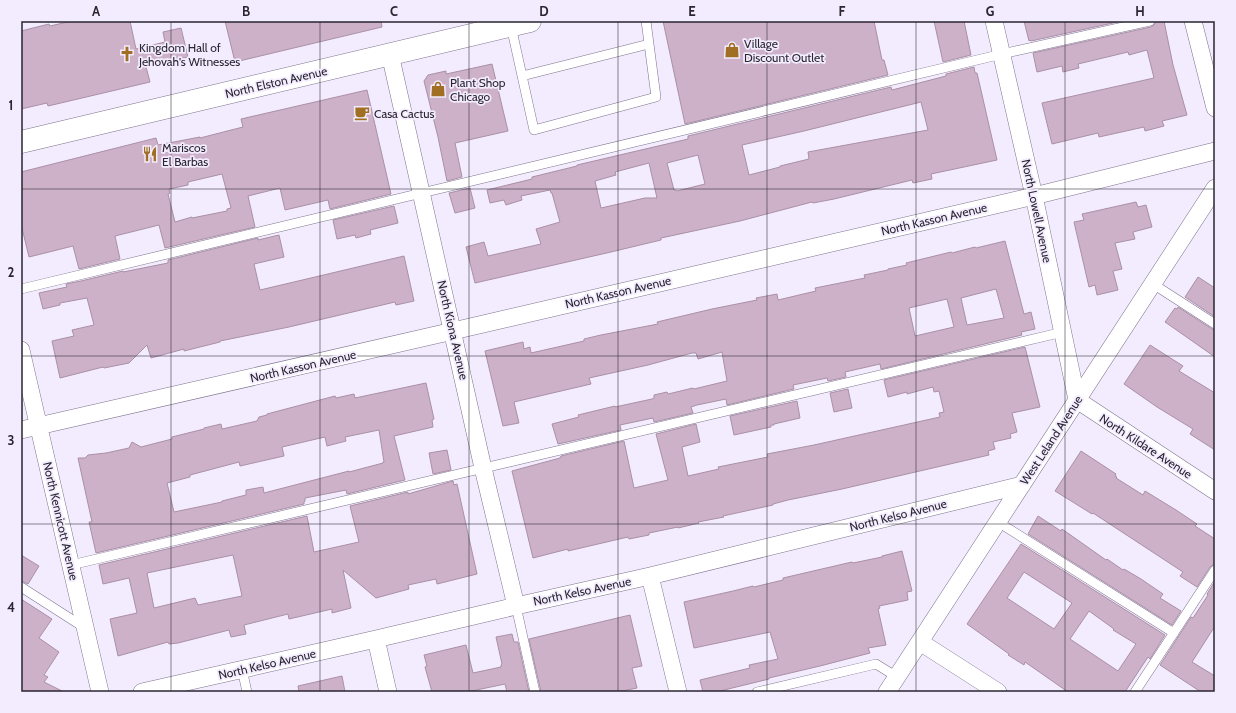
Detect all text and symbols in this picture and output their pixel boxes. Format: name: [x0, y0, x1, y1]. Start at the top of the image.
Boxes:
text: A: [92, 3, 101, 19]
text: B: [242, 3, 250, 19]
text: C: [390, 3, 398, 19]
text: D: [539, 3, 549, 19]
text: E: [688, 3, 696, 19]
text: F: [839, 3, 846, 19]
text: G: [986, 3, 995, 19]
text: H: [1135, 3, 1145, 19]
place label: Village Discount Outlet: [744, 36, 824, 65]
place label: Kingdom Hall of Jehovah's Witnesses: [138, 40, 240, 69]
shop icon: Village Discount Outlet: [723, 41, 741, 59]
church icon: Kingdom Hall of Jehovah's Witnesses: [118, 45, 136, 63]
street label: North Elston Avenue: [223, 63, 329, 101]
place label: Plant Shop Chicago: [450, 75, 506, 104]
shop icon: Plant Shop Chicago: [429, 80, 447, 98]
text: 1: [9, 97, 13, 113]
cafe icon: Casa Cactus: [353, 104, 371, 122]
place label: Casa Cactus: [374, 106, 435, 121]
place label: Mariscos El Barbas: [162, 140, 208, 169]
restaurant icon: Mariscos El Barbas: [141, 145, 159, 163]
street label: North Lowell Avenue: [1019, 158, 1055, 264]
street label: North Kasson Avenue: [879, 199, 989, 239]
text: 2: [8, 264, 15, 280]
street label: North Kasson Avenue: [563, 272, 673, 312]
street label: North Kiona Avenue: [434, 279, 472, 381]
street label: North Kasson Avenue: [248, 346, 358, 386]
street label: West Leland Avenue: [1017, 393, 1085, 487]
street label: North Kildare Avenue: [1097, 410, 1195, 482]
text: 3: [7, 432, 15, 448]
street label: North Kennicott Avenue: [40, 460, 82, 582]
street label: North Kelso Avenue: [848, 496, 948, 534]
street label: North Kelso Avenue: [532, 573, 632, 609]
text: 4: [7, 599, 15, 615]
street label: North Kelso Avenue: [217, 645, 317, 683]

